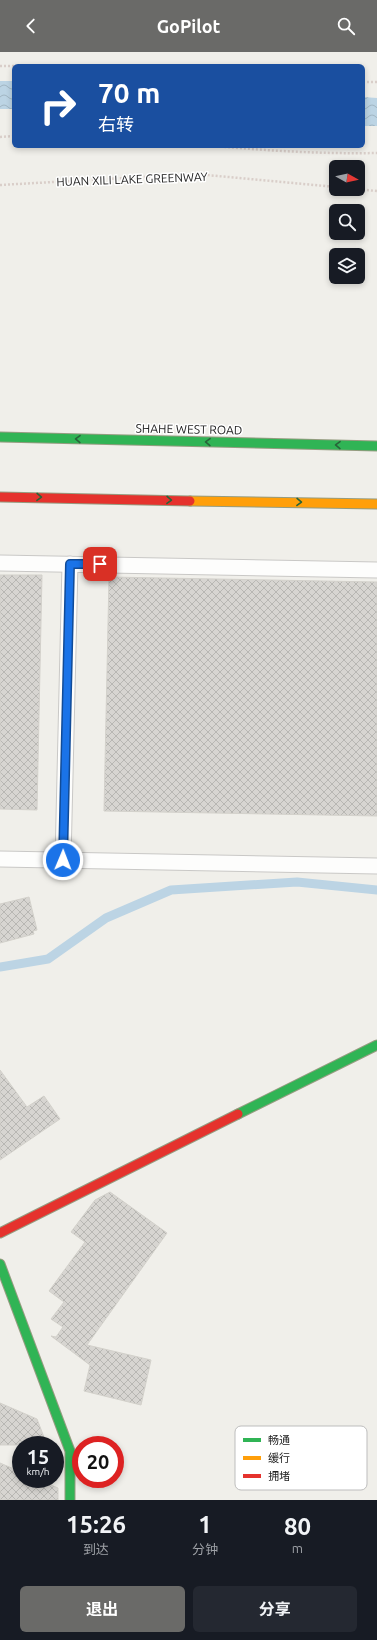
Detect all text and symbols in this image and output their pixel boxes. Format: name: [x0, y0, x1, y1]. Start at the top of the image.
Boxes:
icon: back: [20, 15, 42, 37]
icon: search: [335, 15, 357, 37]
text: GoPilot: [157, 16, 220, 36]
text: 70 m: [98, 77, 160, 108]
icon: right: [32, 80, 84, 132]
text: 右转: [98, 114, 134, 134]
north arrow: [329, 160, 365, 196]
map controls: [329, 160, 365, 284]
street label: HUAN XILI LAKE GREENWAY: [56, 170, 208, 188]
button: search: [329, 204, 365, 240]
button: layers: [329, 248, 365, 284]
street label: SHAHE WEST ROAD: [136, 422, 242, 436]
one-way arrow: [75, 434, 81, 443]
one-way arrow: [205, 438, 211, 446]
one-way arrow: [335, 441, 341, 449]
one-way arrow: [36, 493, 42, 501]
one-way arrow: [166, 496, 172, 504]
one-way arrow: [296, 498, 302, 506]
pin: [83, 547, 117, 581]
icon: arrive: [89, 553, 111, 575]
position arrow: [42, 839, 84, 881]
legend: [235, 1426, 367, 1490]
text: 畅通: [268, 1434, 290, 1446]
speed limit sign: 20: [72, 1436, 124, 1488]
text: 15: [27, 1445, 49, 1468]
text: 缓行: [268, 1452, 290, 1464]
text: km/h: [26, 1466, 50, 1477]
text: 拥堵: [268, 1470, 290, 1482]
text: 15:26: [66, 1511, 126, 1538]
text: 1: [198, 1511, 212, 1538]
text: 80: [284, 1513, 311, 1540]
text: m: [292, 1541, 303, 1555]
text: 到达: [83, 1542, 109, 1556]
text: 分钟: [192, 1542, 218, 1556]
button: 退出: [20, 1586, 185, 1632]
button: 分享: [193, 1586, 357, 1632]

